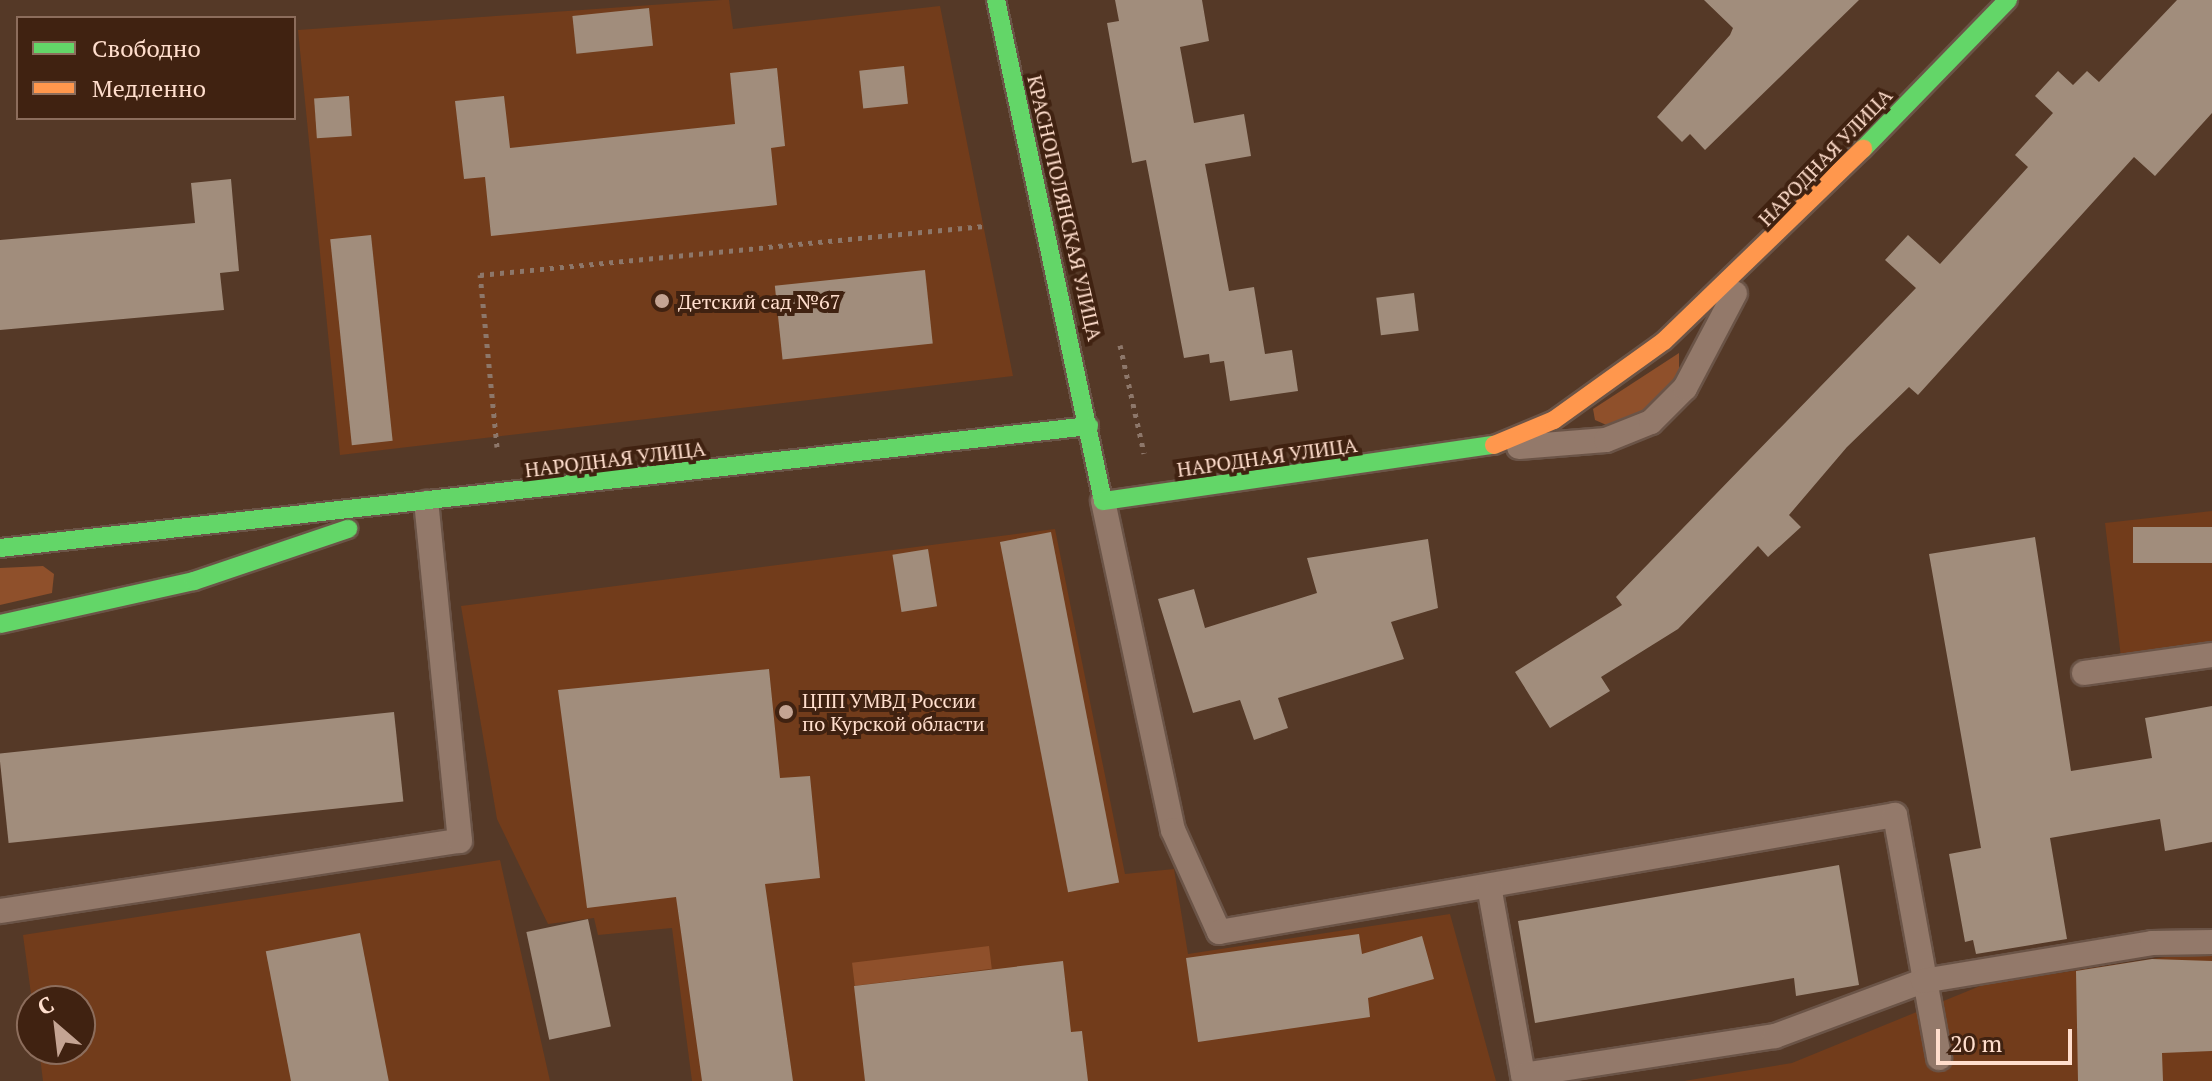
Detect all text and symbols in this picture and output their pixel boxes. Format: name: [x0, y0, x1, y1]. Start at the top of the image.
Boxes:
legend: [16, 16, 296, 120]
text: Свободно: [92, 32, 201, 64]
text: Медленно: [92, 72, 206, 104]
street label: КРАСНОПОЛЯНСКАЯ УЛИЦА: [1023, 73, 1107, 343]
street label: НАРОДНАЯ УЛИЦА: [1753, 83, 1897, 231]
place label: Детский сад №67: [678, 289, 840, 313]
marker: Детский сад №67: [653, 292, 671, 310]
street label: НАРОДНАЯ УЛИЦА: [1175, 432, 1359, 482]
street label: НАРОДНАЯ УЛИЦА: [523, 436, 707, 482]
place label: ЦПП УМВД России по Курской области: [802, 688, 985, 735]
marker: ЦПП УМВД России по Курской области: [777, 703, 795, 721]
north arrow: [16, 985, 96, 1065]
text: С: [32, 989, 59, 1021]
scale bar: [1940, 1013, 2076, 1063]
text: 20 m: [1950, 1027, 2002, 1059]

